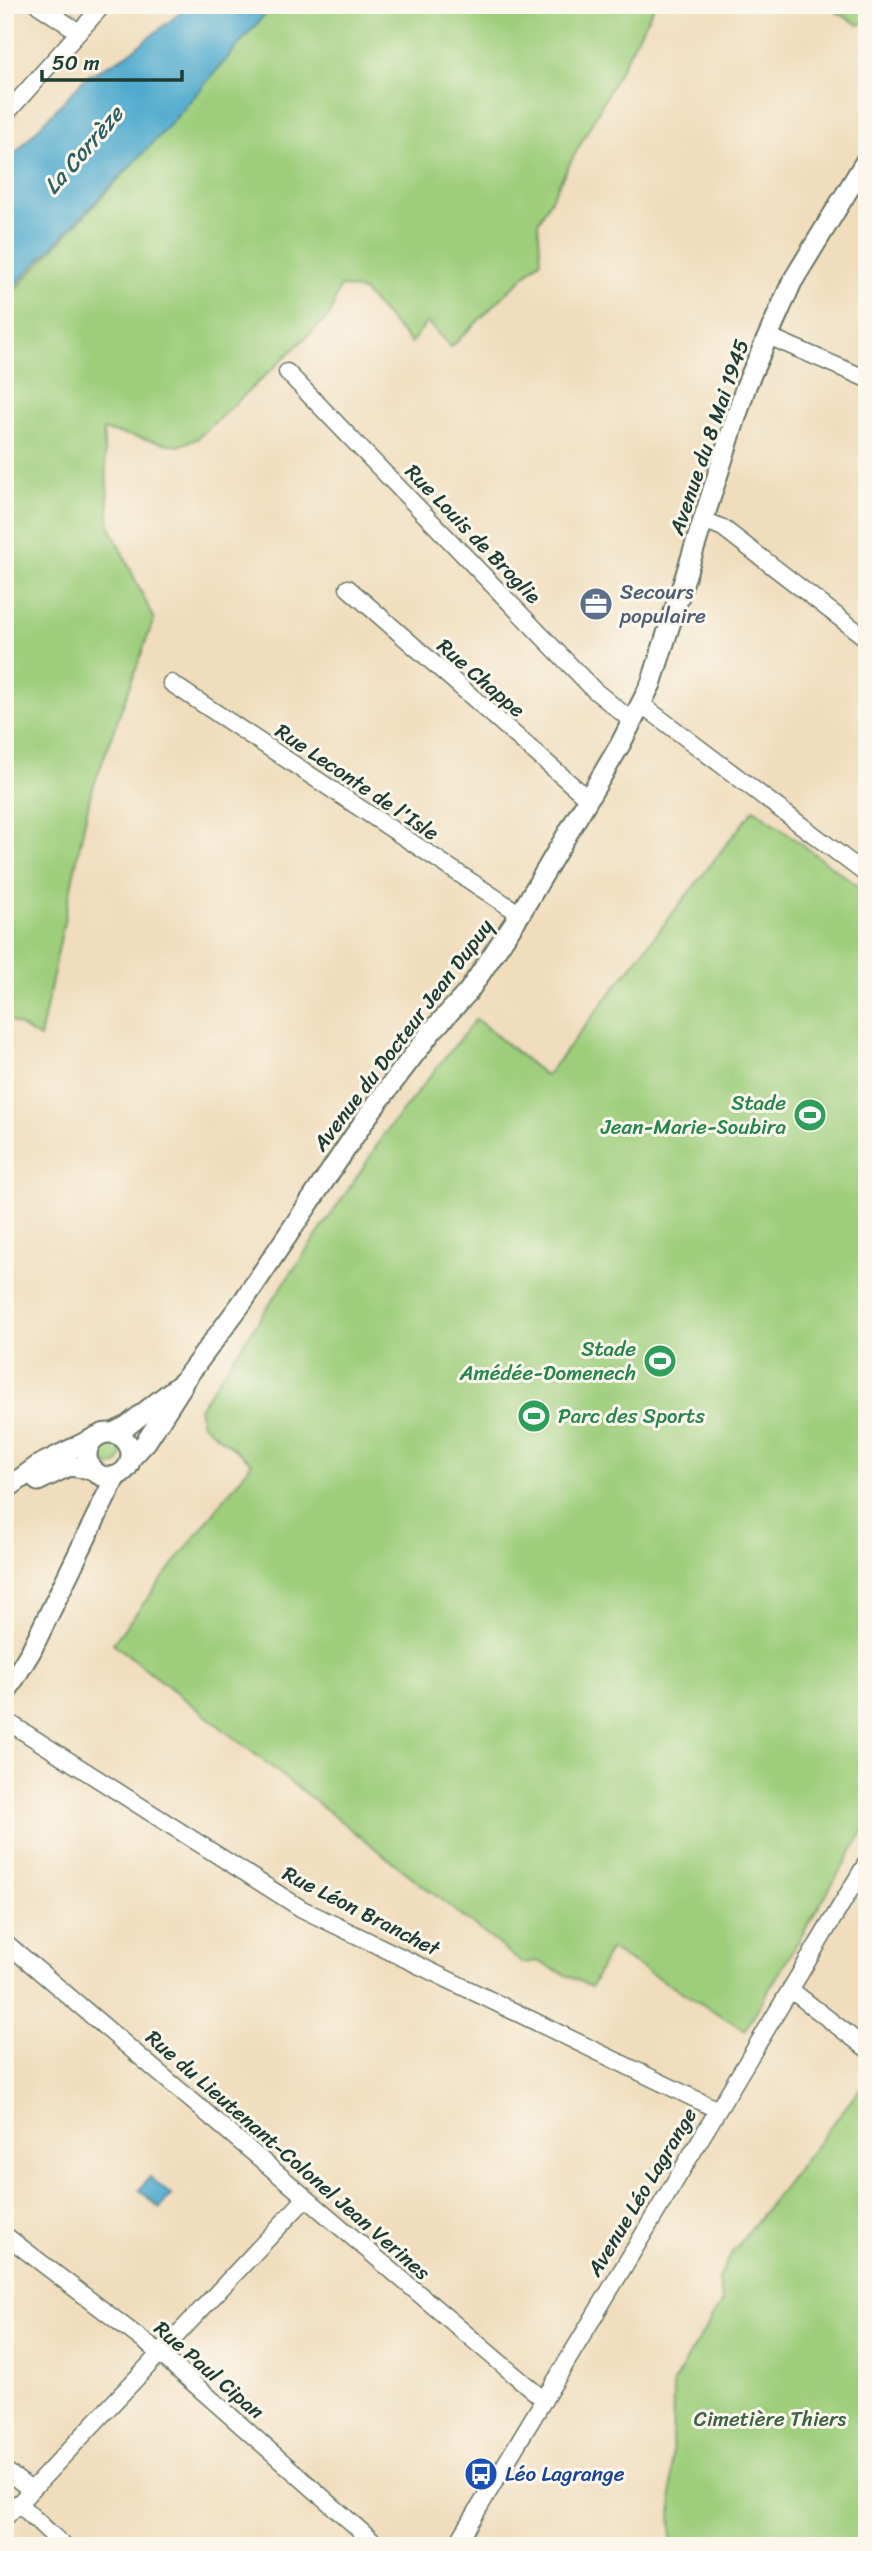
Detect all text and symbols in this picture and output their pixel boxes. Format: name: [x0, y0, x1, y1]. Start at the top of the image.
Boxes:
scale bar: [42, 38, 182, 82]
text: 50 m: [52, 44, 100, 82]
water label: La Corrèze: [33, 95, 135, 204]
street label: Avenue du 8 Mai 1945: [657, 334, 760, 541]
street label: Rue Louis de Broglie: [395, 455, 551, 613]
place label: Secours populaire: [619, 573, 706, 635]
office icon: Secours populaire: [577, 585, 615, 623]
street label: Rue Chappe: [428, 628, 534, 728]
street label: Rue Leconte de l'Isle: [267, 713, 447, 851]
street label: Avenue du Docteur Jean Dupuy: [302, 910, 504, 1160]
place label: Stade Jean-Marie-Soubira: [600, 1084, 786, 1146]
sports icon: Stade Jean-Marie-Soubira: [791, 1096, 829, 1134]
place label: Stade Amédée-Domenech: [459, 1330, 636, 1392]
sports icon: Stade Amédée-Domenech: [641, 1342, 679, 1380]
sports icon: Parc des Sports: [515, 1397, 553, 1435]
place label: Parc des Sports: [558, 1397, 705, 1435]
street label: Rue Léon Branchet: [275, 1855, 448, 1968]
street label: Rue du Lieutenant-Colonel Jean Verines: [137, 2020, 440, 2290]
street label: Avenue Léo Lagrange: [576, 2100, 708, 2285]
street label: Rue Paul Cipan: [145, 2311, 273, 2429]
park label: Cimetière Thiers: [694, 2400, 847, 2438]
bus stop icon: Léo Lagrange: [462, 2455, 500, 2493]
place label: Léo Lagrange: [505, 2455, 625, 2493]

